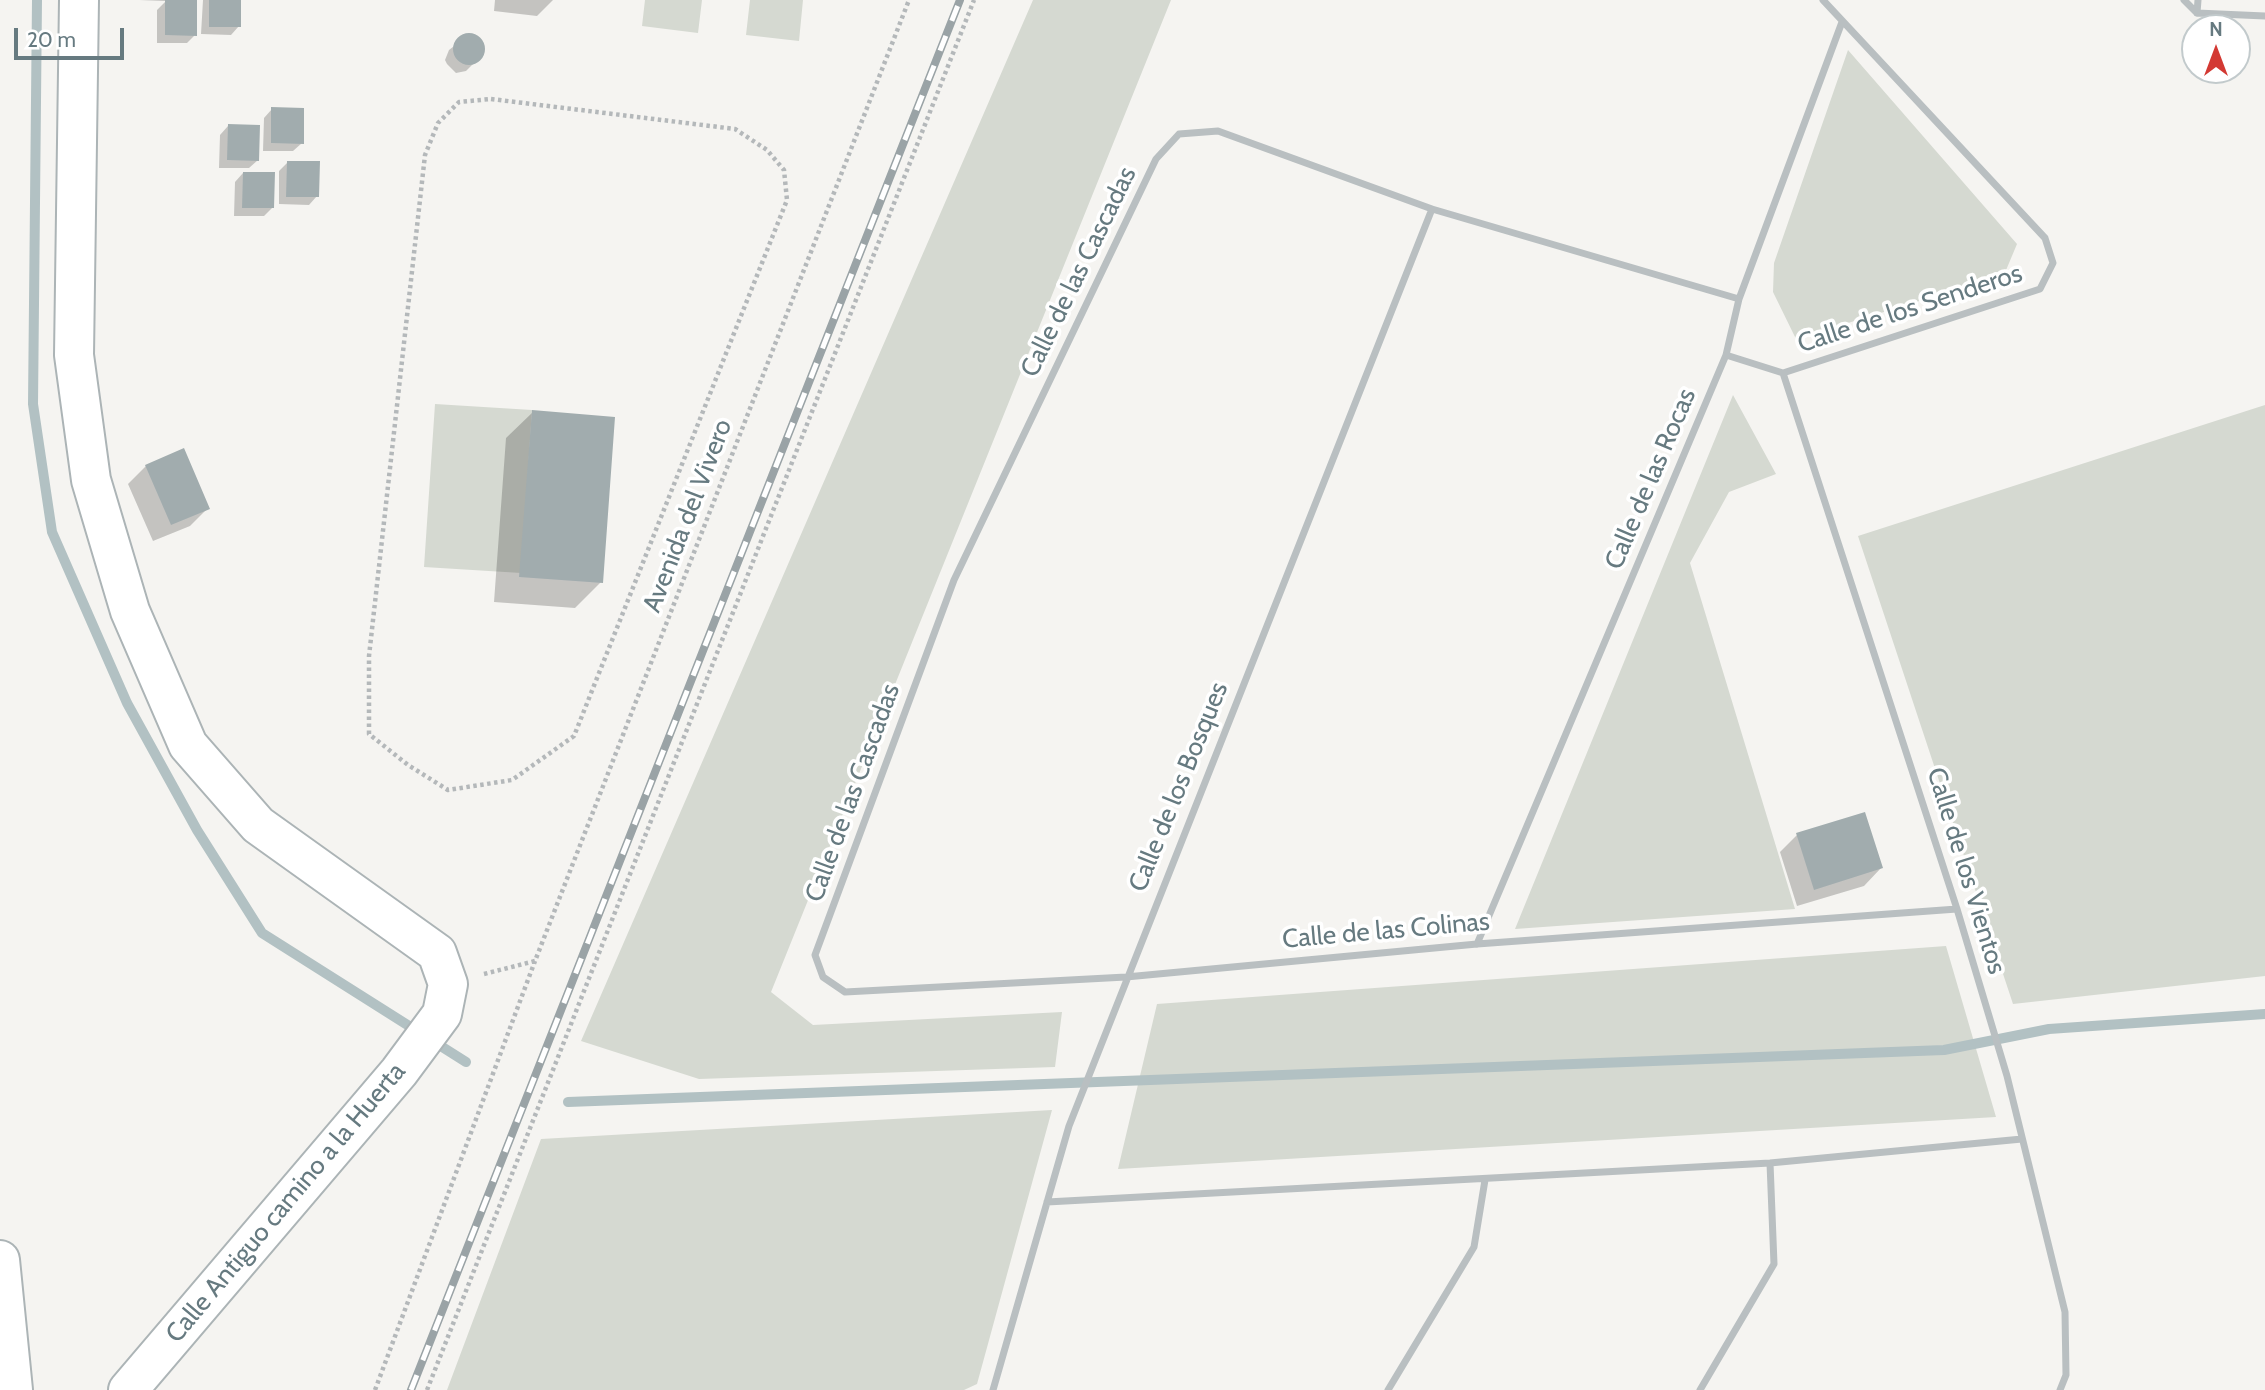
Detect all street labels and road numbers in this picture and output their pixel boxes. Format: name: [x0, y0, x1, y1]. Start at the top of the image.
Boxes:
street label: Calle de las Cascadas: [1015, 162, 1143, 382]
street label: Calle de los Senderos: [1794, 258, 2026, 360]
street label: Calle de las Rocas: [1599, 384, 1703, 574]
street label: Avenida del Vivero: [637, 415, 739, 617]
street label: Calle de los Bosques: [1123, 678, 1235, 896]
street label: Calle de las Cascadas: [799, 680, 907, 906]
street label: Calle de los Vientos: [1920, 764, 2012, 978]
street label: Calle de las Colinas: [1281, 906, 1491, 956]
street label: Calle Antiguo camino a la Huerta: [160, 1057, 412, 1349]

